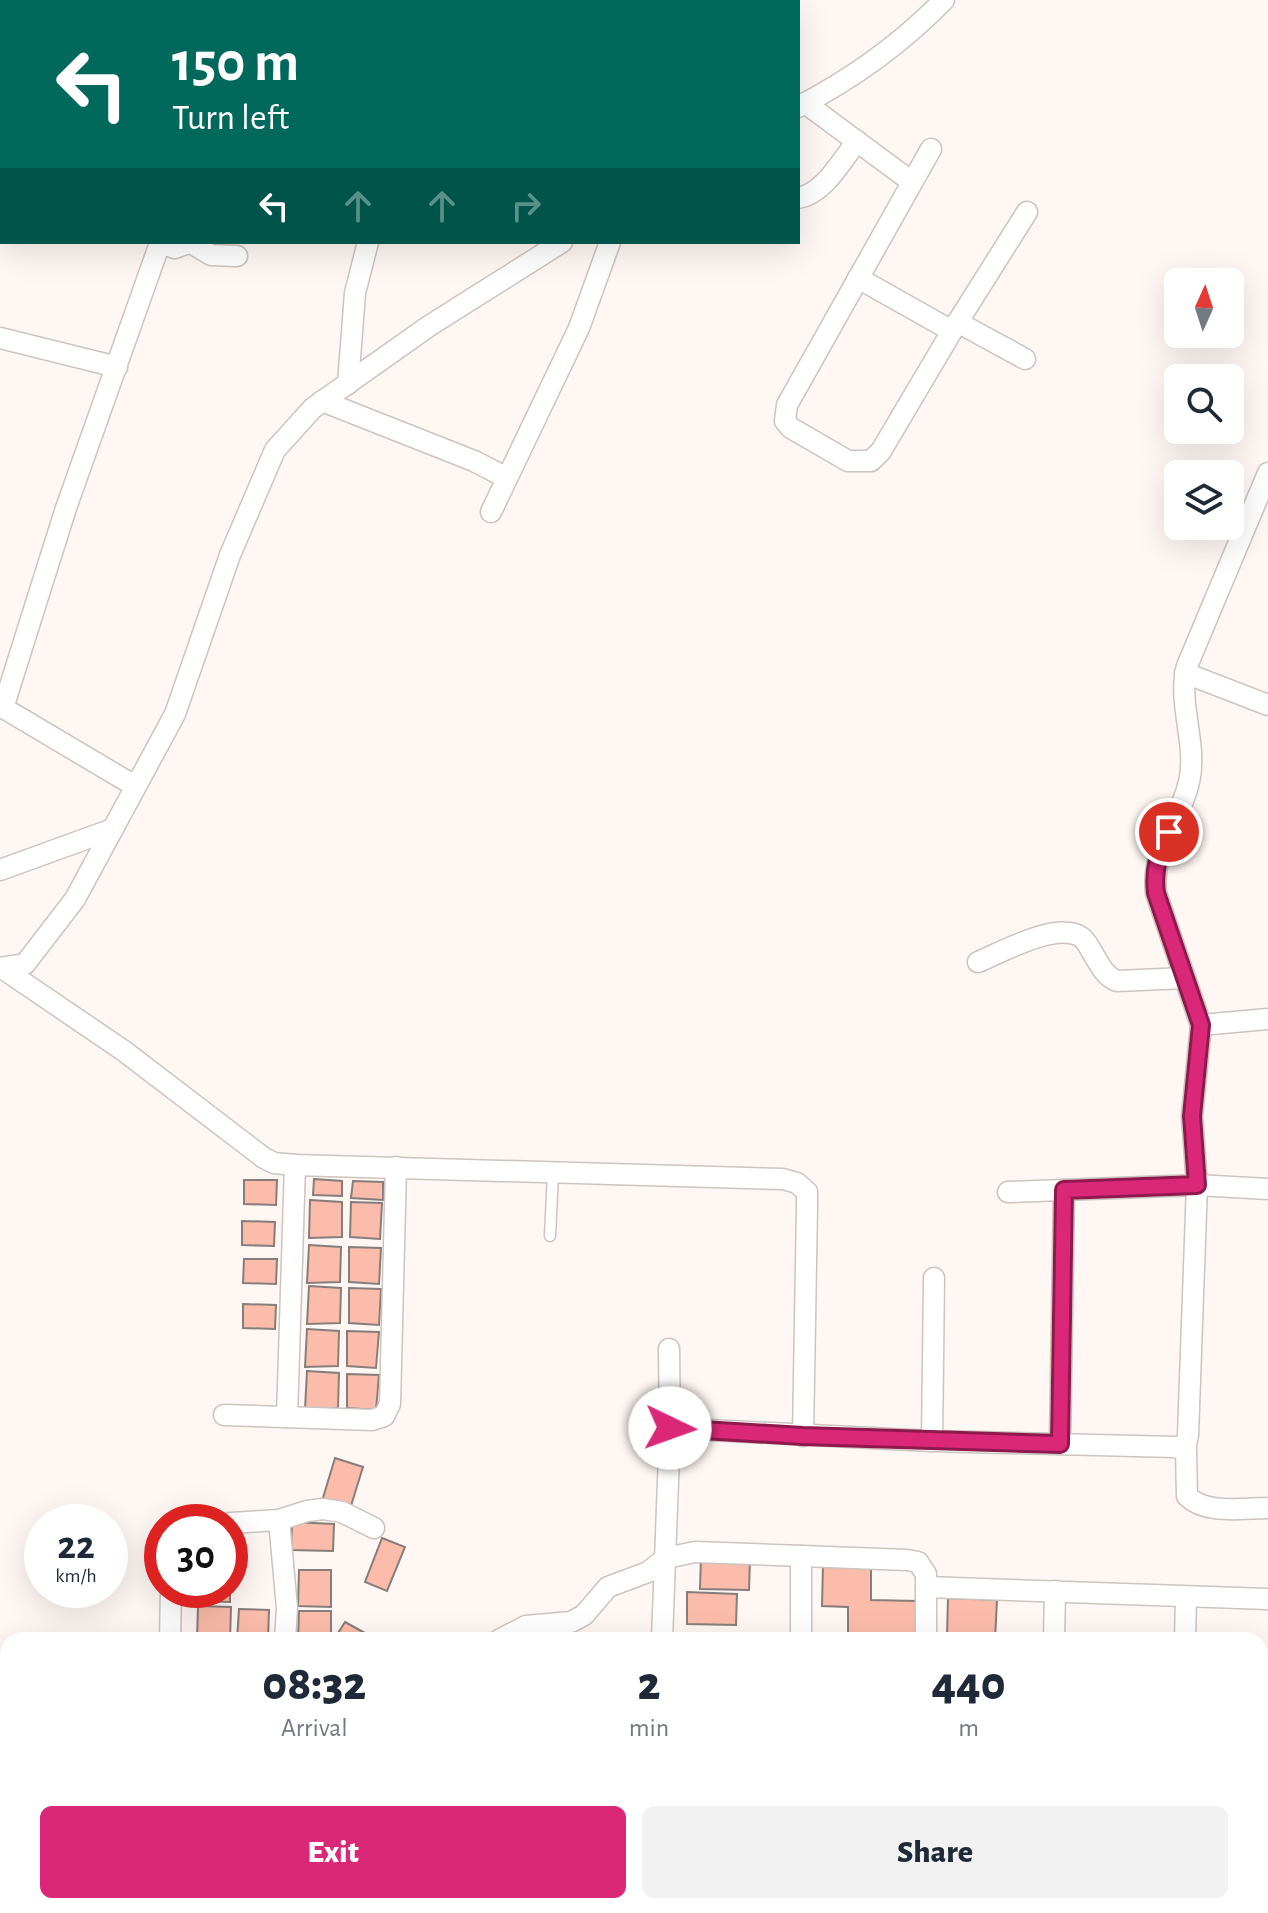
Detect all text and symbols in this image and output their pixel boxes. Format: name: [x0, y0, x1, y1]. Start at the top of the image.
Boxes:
icon: left: [40, 32, 144, 136]
text: 150 m: [172, 35, 299, 91]
text: Turn left: [172, 100, 289, 136]
icon: left: [252, 184, 296, 228]
icon: ahead: [336, 184, 380, 228]
icon: ahead: [420, 184, 464, 228]
icon: right: [504, 184, 548, 228]
north arrow: [1164, 268, 1244, 348]
map controls: [1164, 268, 1244, 540]
button: search: [1164, 364, 1244, 444]
button: layers: [1164, 460, 1244, 540]
pin: [1135, 798, 1203, 866]
icon: arrive: [1147, 810, 1191, 854]
position arrow: [628, 1386, 712, 1470]
speed limit sign: 30: [144, 1504, 248, 1608]
text: 22: [57, 1526, 95, 1566]
text: km/h: [55, 1566, 97, 1586]
text: 08:32: [262, 1661, 366, 1709]
text: 2: [637, 1661, 660, 1709]
text: 440: [931, 1661, 1006, 1709]
text: Arrival: [281, 1715, 348, 1741]
text: min: [629, 1715, 669, 1741]
text: m: [958, 1715, 979, 1741]
button: Exit: [40, 1806, 626, 1898]
button: Share: [642, 1806, 1228, 1898]

